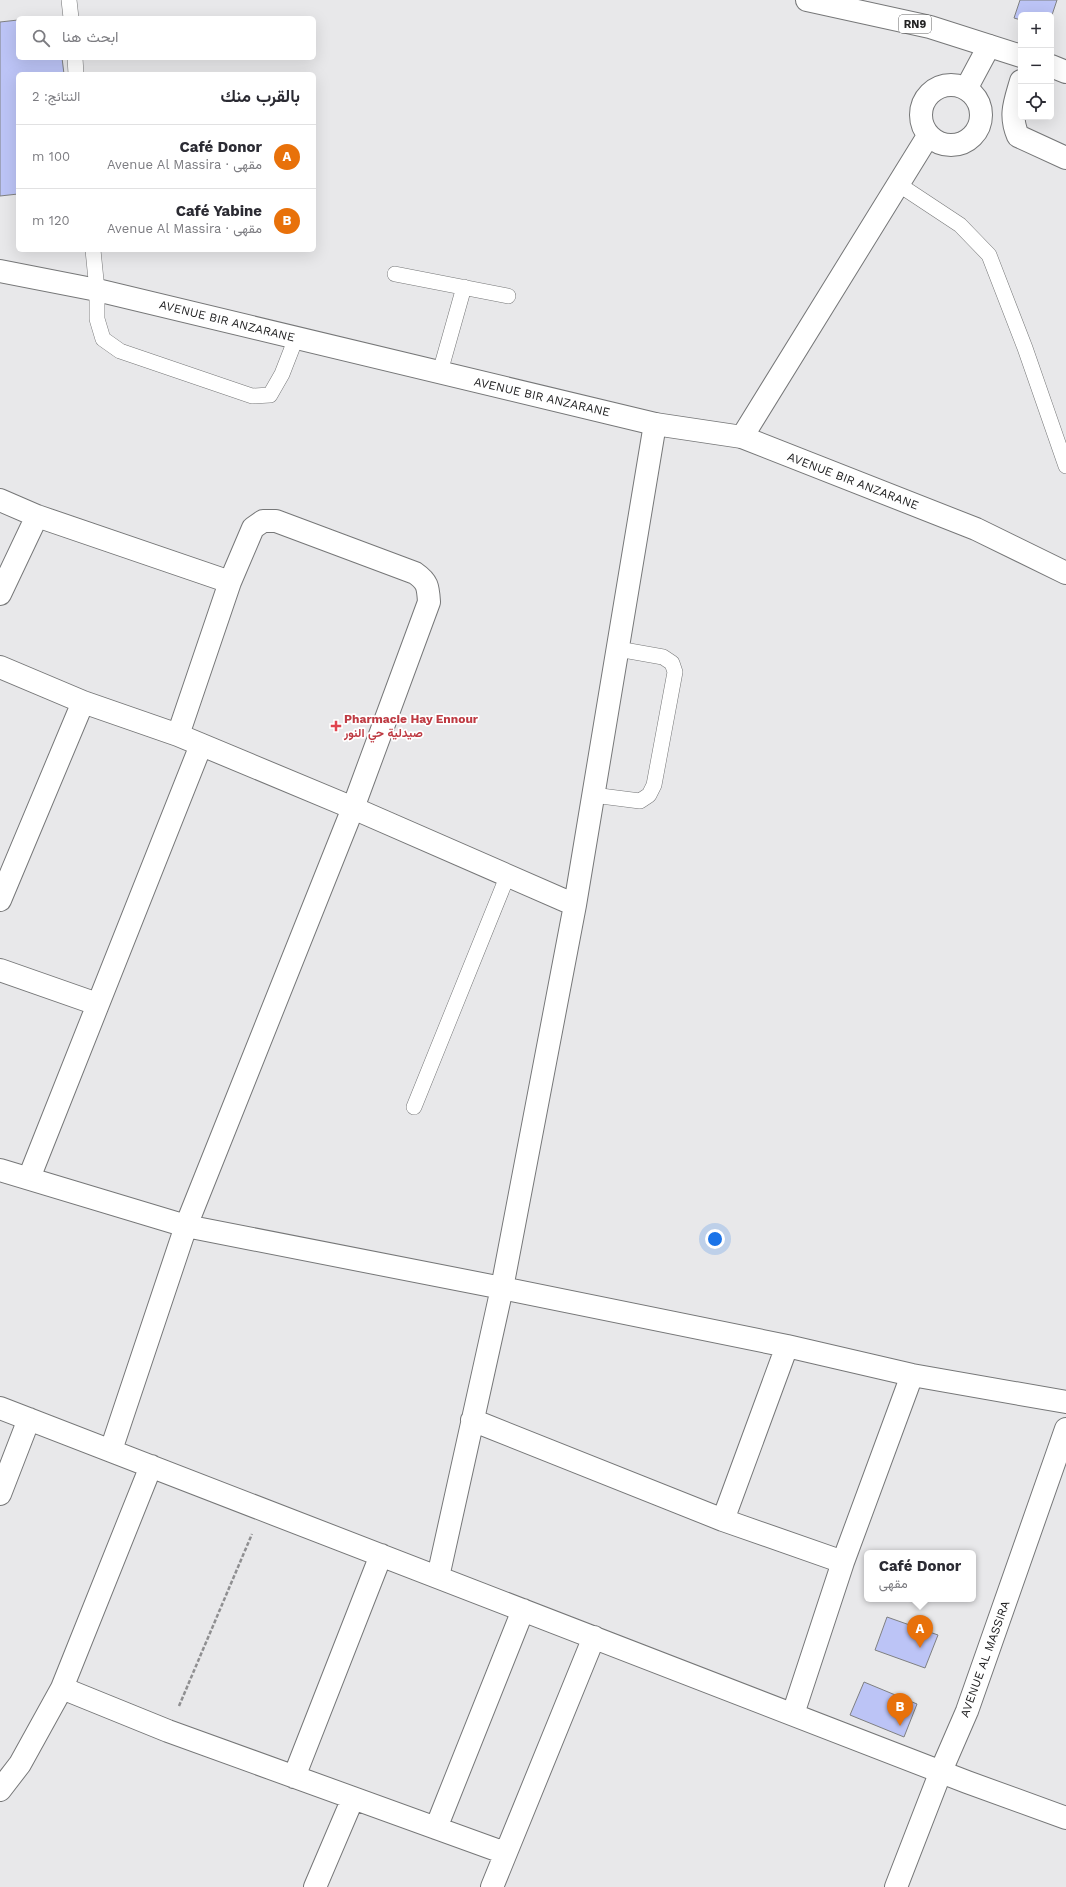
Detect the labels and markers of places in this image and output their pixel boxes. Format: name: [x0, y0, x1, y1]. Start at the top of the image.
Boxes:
place label: Pharmacie Hay Ennour صيدلية حي النور: [343, 712, 479, 743]
marker: Pharmacie Hay Ennour صيدلية حي النور: [331, 721, 341, 731]
pin: A: [907, 1615, 933, 1648]
pin: B: [887, 1693, 913, 1726]

